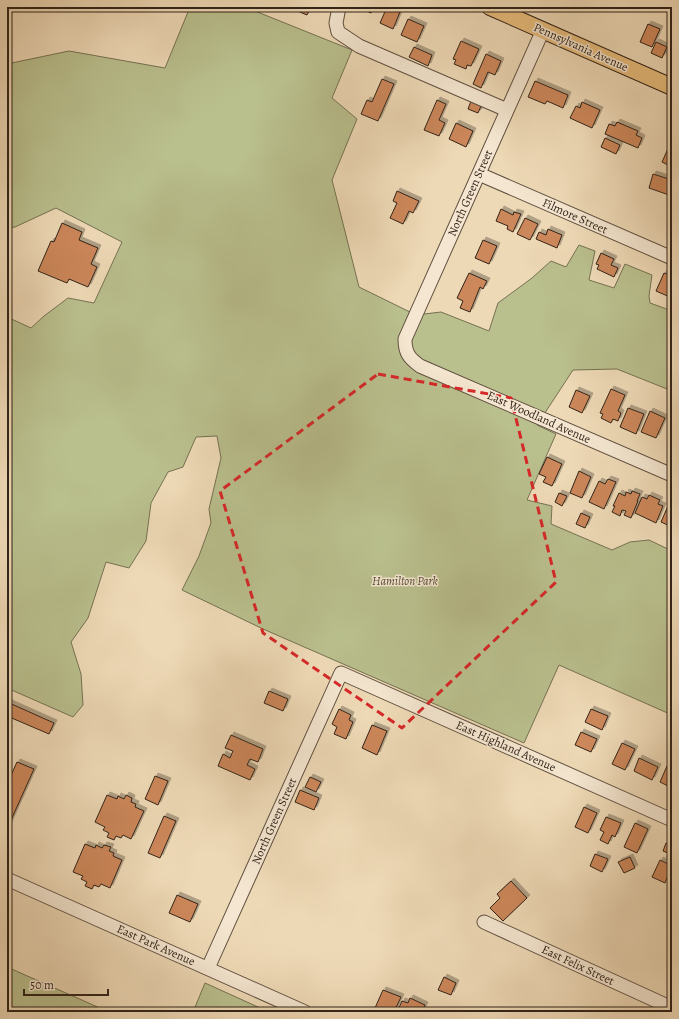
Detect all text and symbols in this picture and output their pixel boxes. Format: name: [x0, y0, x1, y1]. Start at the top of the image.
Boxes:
street label: Pennsylvania Avenue: [531, 19, 631, 75]
street label: North Green Street: [444, 147, 496, 239]
street label: Filmore Street: [540, 194, 610, 238]
street label: East Woodland Avenue: [485, 387, 593, 447]
park label: Hamilton Park: [372, 573, 439, 589]
street label: East Highland Avenue: [453, 717, 559, 775]
street label: North Green Street: [248, 775, 300, 867]
street label: East Park Avenue: [114, 921, 198, 969]
street label: East Felix Street: [539, 941, 617, 989]
scale bar: [24, 971, 108, 997]
text: 50 m: [30, 977, 54, 993]

